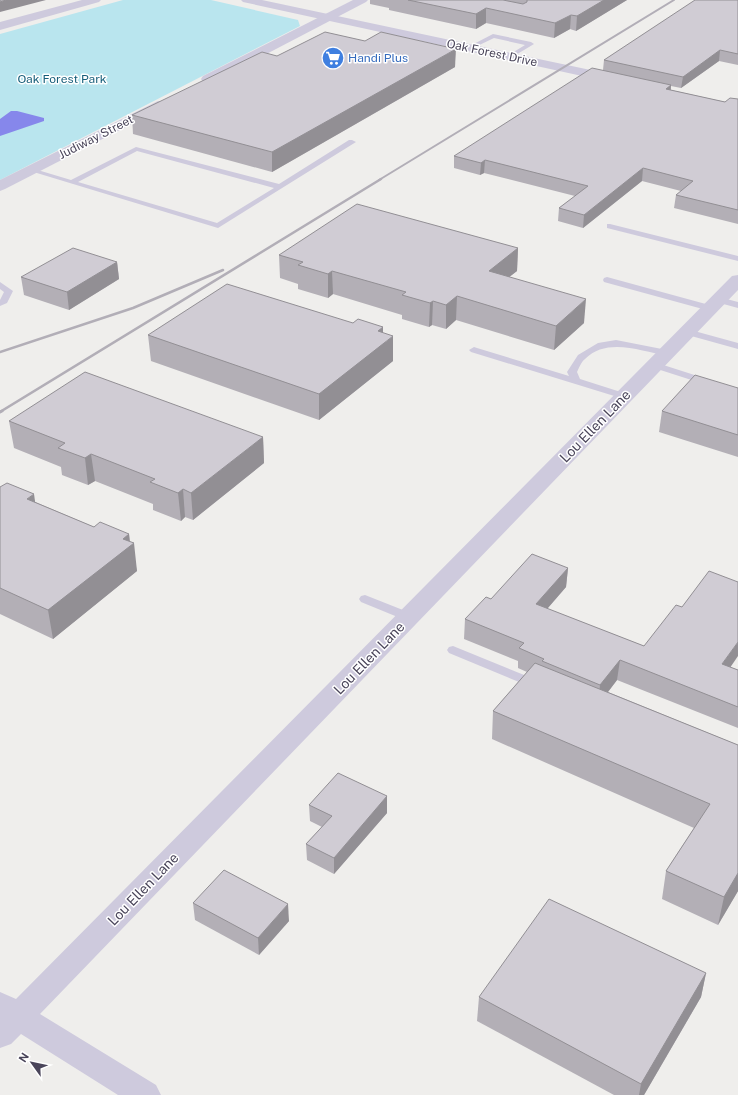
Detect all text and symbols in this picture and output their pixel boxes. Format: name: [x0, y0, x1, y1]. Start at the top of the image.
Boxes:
street label: Oak Forest Drive: [445, 37, 539, 69]
supermarket icon: Handi Plus: [320, 45, 346, 71]
place label: Handi Plus: [348, 51, 408, 65]
park label: Oak Forest Park: [17, 72, 107, 86]
street label: Judiway Street: [56, 112, 136, 162]
street label: Lou Ellen Lane: [556, 386, 634, 466]
street label: Lou Ellen Lane: [330, 618, 408, 698]
street label: Lou Ellen Lane: [104, 849, 182, 929]
north arrow: [12, 1043, 52, 1083]
text: N: [16, 1051, 31, 1064]

